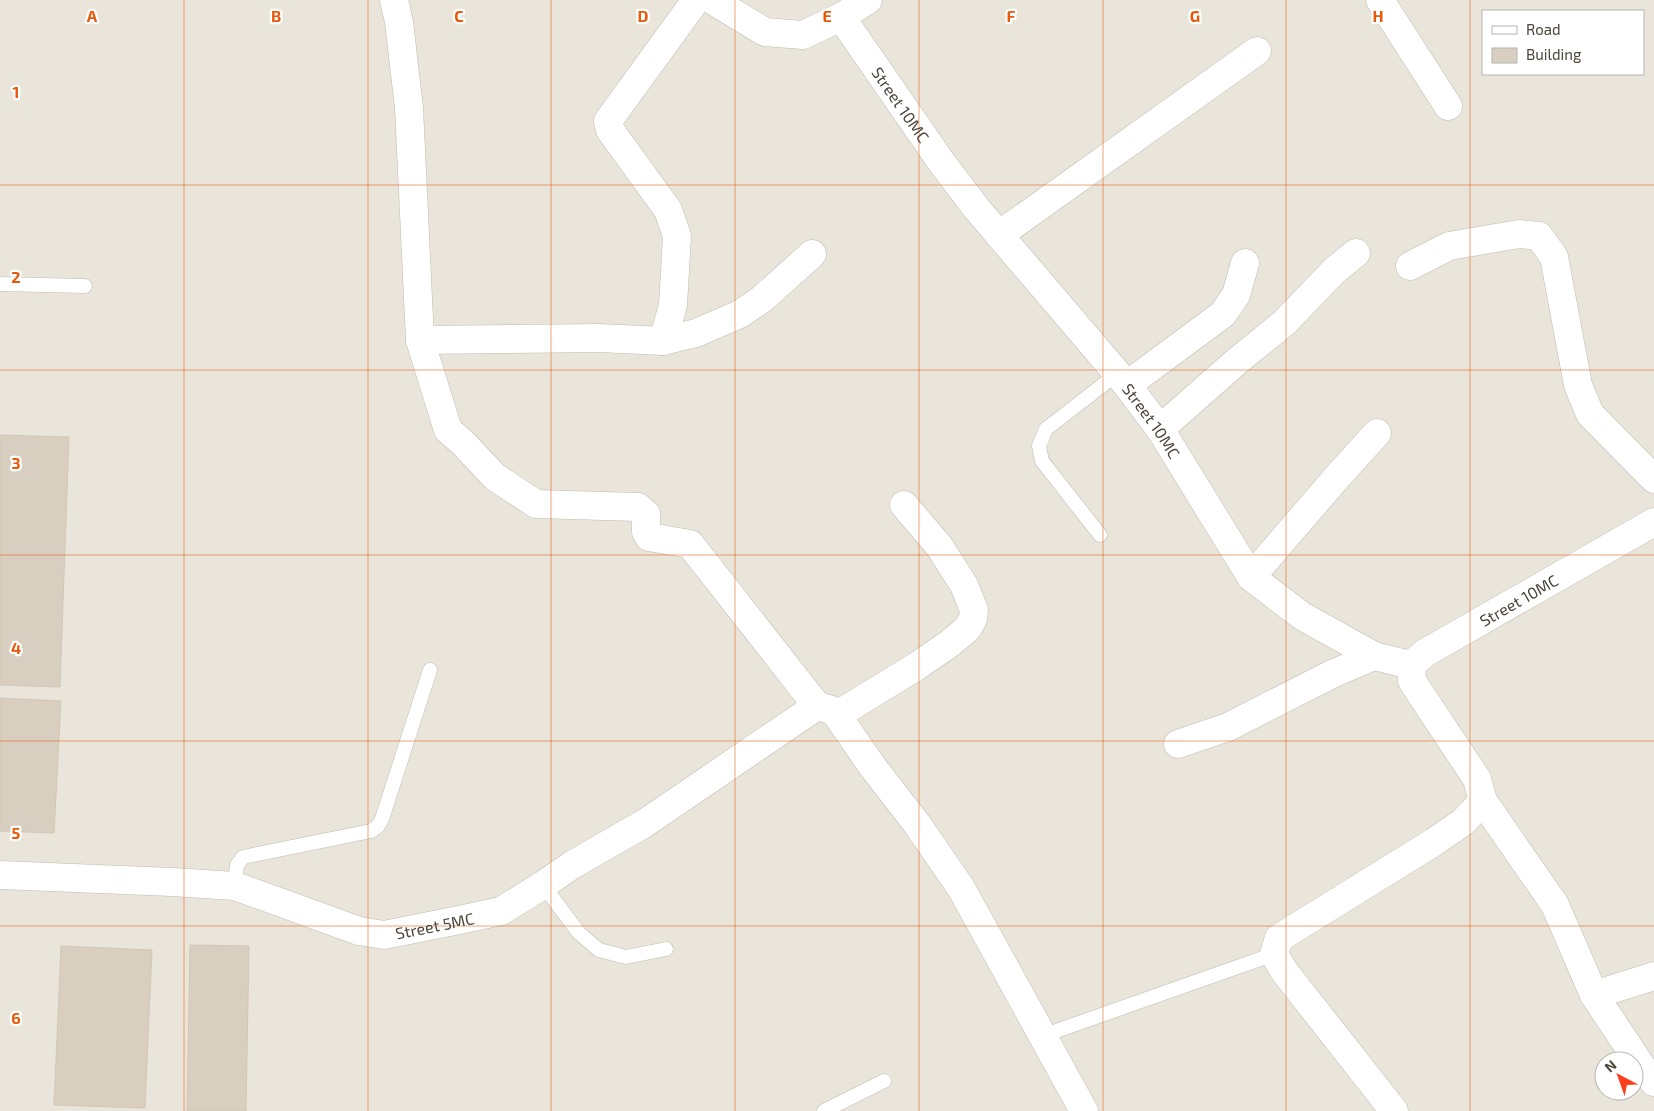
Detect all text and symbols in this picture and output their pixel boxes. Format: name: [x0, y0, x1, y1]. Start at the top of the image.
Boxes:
text: A: [87, 6, 98, 25]
text: B: [271, 6, 281, 25]
text: C: [454, 6, 464, 25]
text: D: [638, 6, 649, 25]
text: E: [822, 6, 832, 25]
text: F: [1007, 6, 1016, 25]
text: G: [1190, 6, 1200, 25]
text: H: [1372, 6, 1384, 25]
legend: [1482, 10, 1644, 75]
text: Road: [1526, 20, 1561, 38]
text: Building: [1526, 45, 1582, 63]
street label: Street 10MC: [869, 63, 934, 145]
text: 1: [13, 82, 19, 101]
text: 2: [11, 267, 21, 286]
street label: Street 10MC: [1119, 379, 1185, 461]
text: 3: [11, 453, 21, 472]
street label: Street 10MC: [1476, 570, 1561, 630]
text: 4: [11, 638, 21, 657]
text: 5: [12, 823, 21, 842]
street label: Street 5MC: [393, 908, 476, 942]
text: 6: [11, 1008, 21, 1027]
north arrow: [1594, 1051, 1644, 1101]
text: N: [1601, 1056, 1620, 1076]

